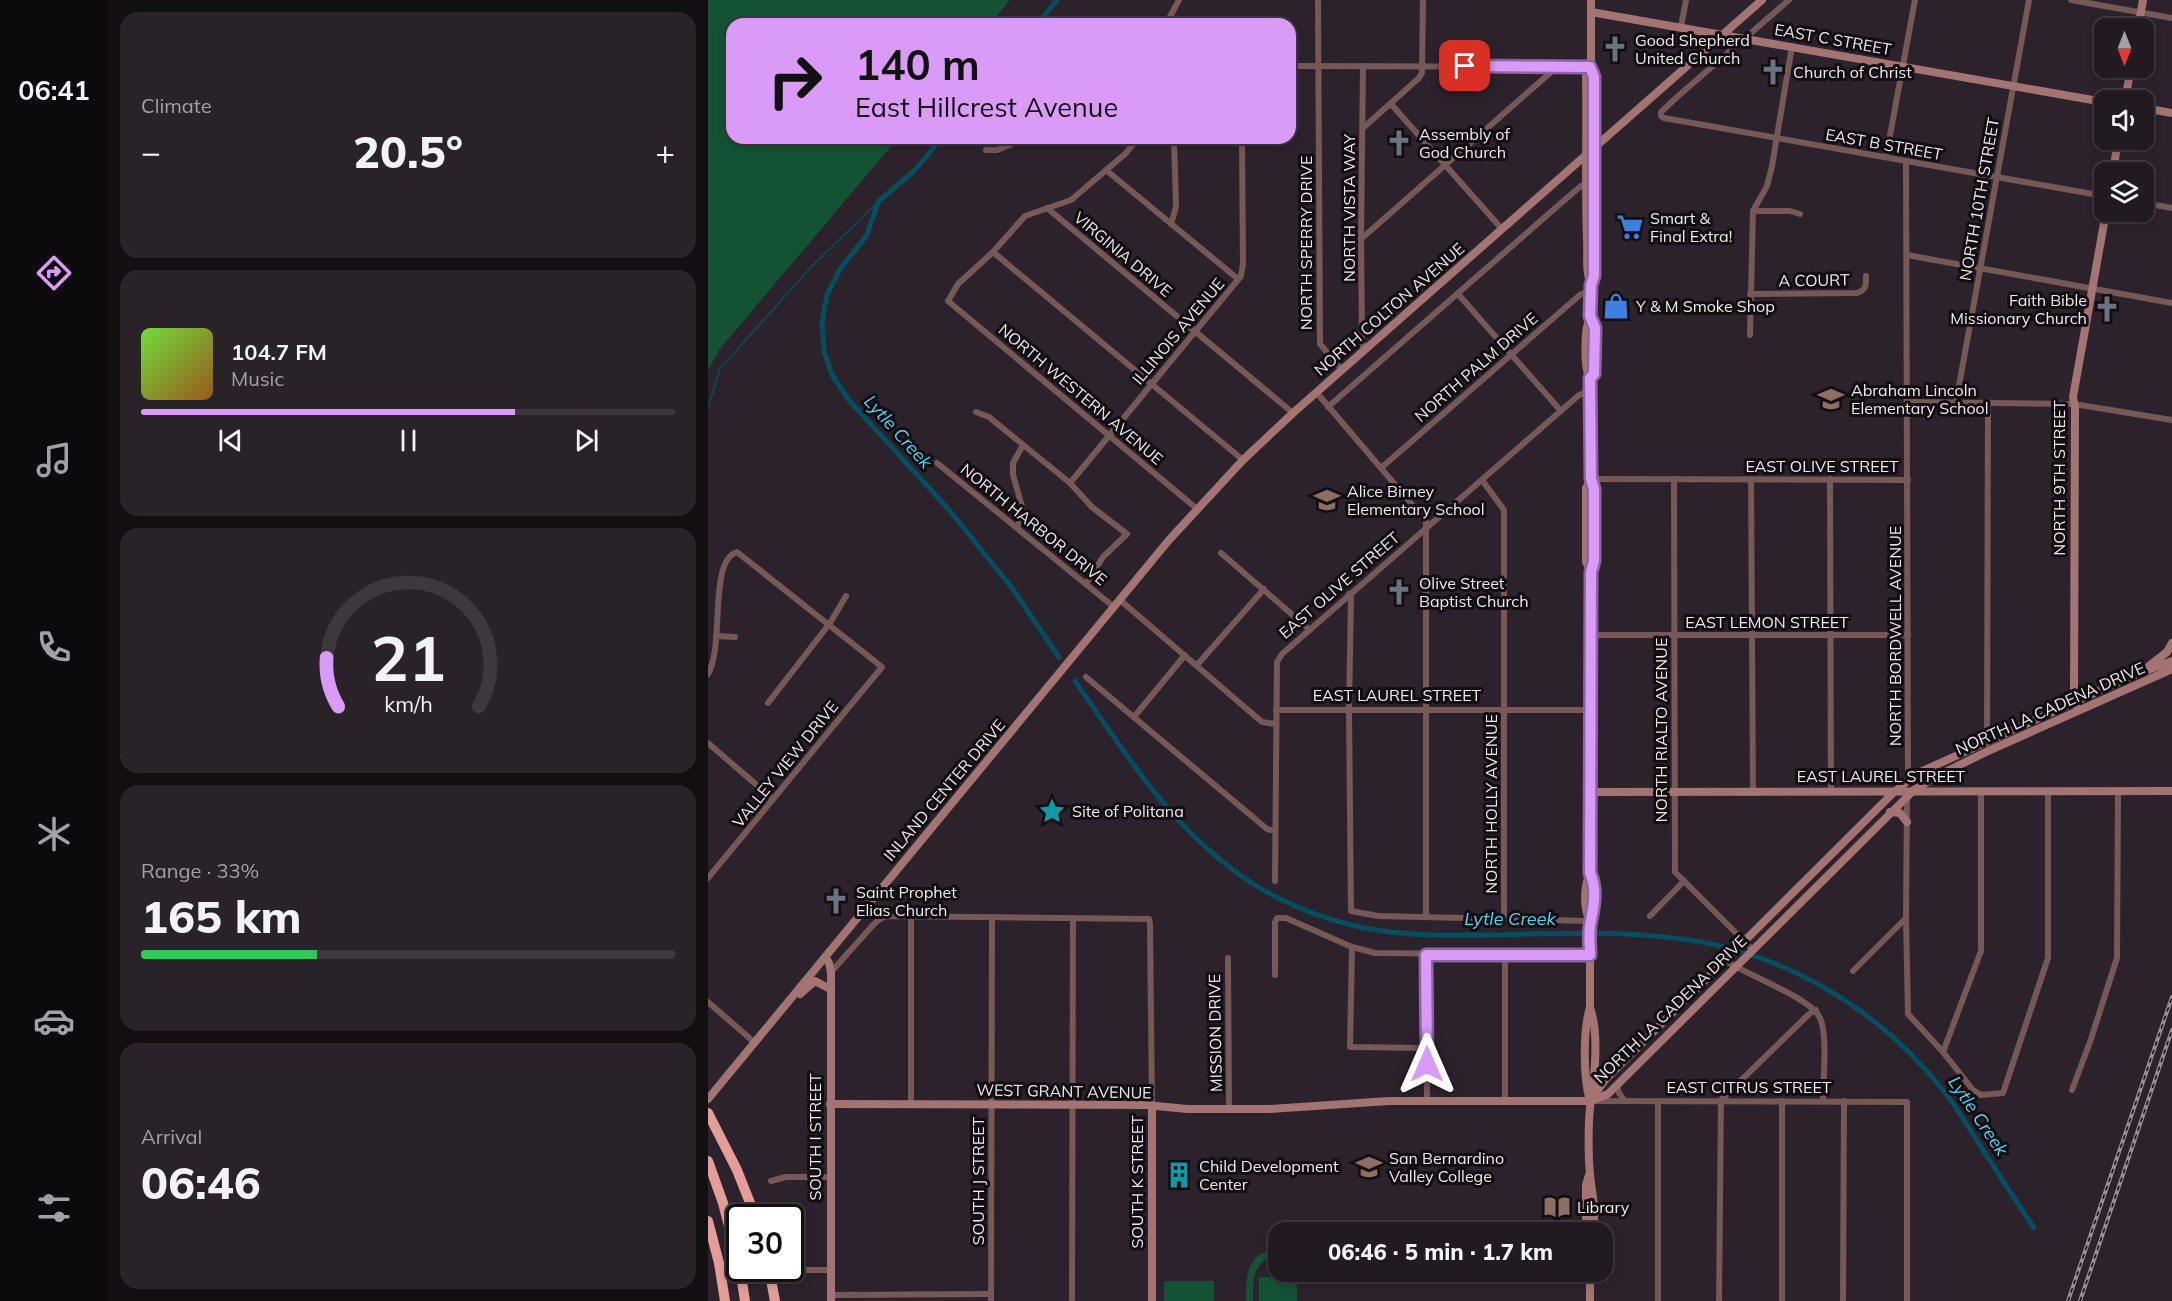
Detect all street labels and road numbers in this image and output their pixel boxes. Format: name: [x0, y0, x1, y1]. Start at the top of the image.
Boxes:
street label: EAST C STREET: [1773, 19, 1893, 59]
street label: NORTH 10TH STREET: [1955, 116, 2003, 282]
street label: EAST B STREET: [1824, 124, 1944, 164]
street label: NORTH VISTA WAY: [1339, 134, 1359, 282]
street label: NORTH SPERRY DRIVE: [1296, 156, 1316, 330]
street label: VIRGINIA DRIVE: [1070, 207, 1176, 301]
street label: NORTH COLTON AVENUE: [1310, 238, 1468, 380]
street label: A COURT: [1778, 269, 1850, 291]
street label: ILLINOIS AVENUE: [1128, 274, 1228, 388]
street label: NORTH PALM DRIVE: [1410, 308, 1542, 426]
street label: NORTH WESTERN AVENUE: [995, 319, 1167, 469]
street label: NORTH 9TH STREET: [2049, 400, 2069, 556]
street label: EAST OLIVE STREET: [1745, 456, 1899, 476]
street label: NORTH HARBOR DRIVE: [957, 459, 1111, 589]
street label: NORTH BORDWELL AVENUE: [1885, 526, 1905, 746]
street label: EAST OLIVE STREET: [1275, 527, 1404, 643]
street label: EAST LEMON STREET: [1685, 612, 1849, 632]
street label: NORTH RIALTO AVENUE: [1651, 638, 1671, 822]
street label: NORTH LA CADENA DRIVE: [1952, 657, 2148, 759]
street label: EAST LAUREL STREET: [1313, 685, 1481, 705]
street label: VALLEY VIEW DRIVE: [728, 697, 842, 831]
street label: NORTH HOLLY AVENUE: [1481, 714, 1501, 894]
street label: INLAND CENTER DRIVE: [879, 715, 1009, 865]
street label: EAST LAUREL STREET: [1797, 766, 1965, 786]
street label: NORTH LA CADENA DRIVE: [1589, 931, 1751, 1087]
street label: MISSION DRIVE: [1204, 974, 1226, 1092]
street label: SOUTH I STREET: [805, 1073, 825, 1201]
street label: EAST CITRUS STREET: [1667, 1077, 1832, 1097]
street label: WEST GRANT AVENUE: [976, 1079, 1152, 1103]
street label: SOUTH K STREET: [1127, 1115, 1147, 1249]
street label: SOUTH J STREET: [968, 1117, 988, 1245]

